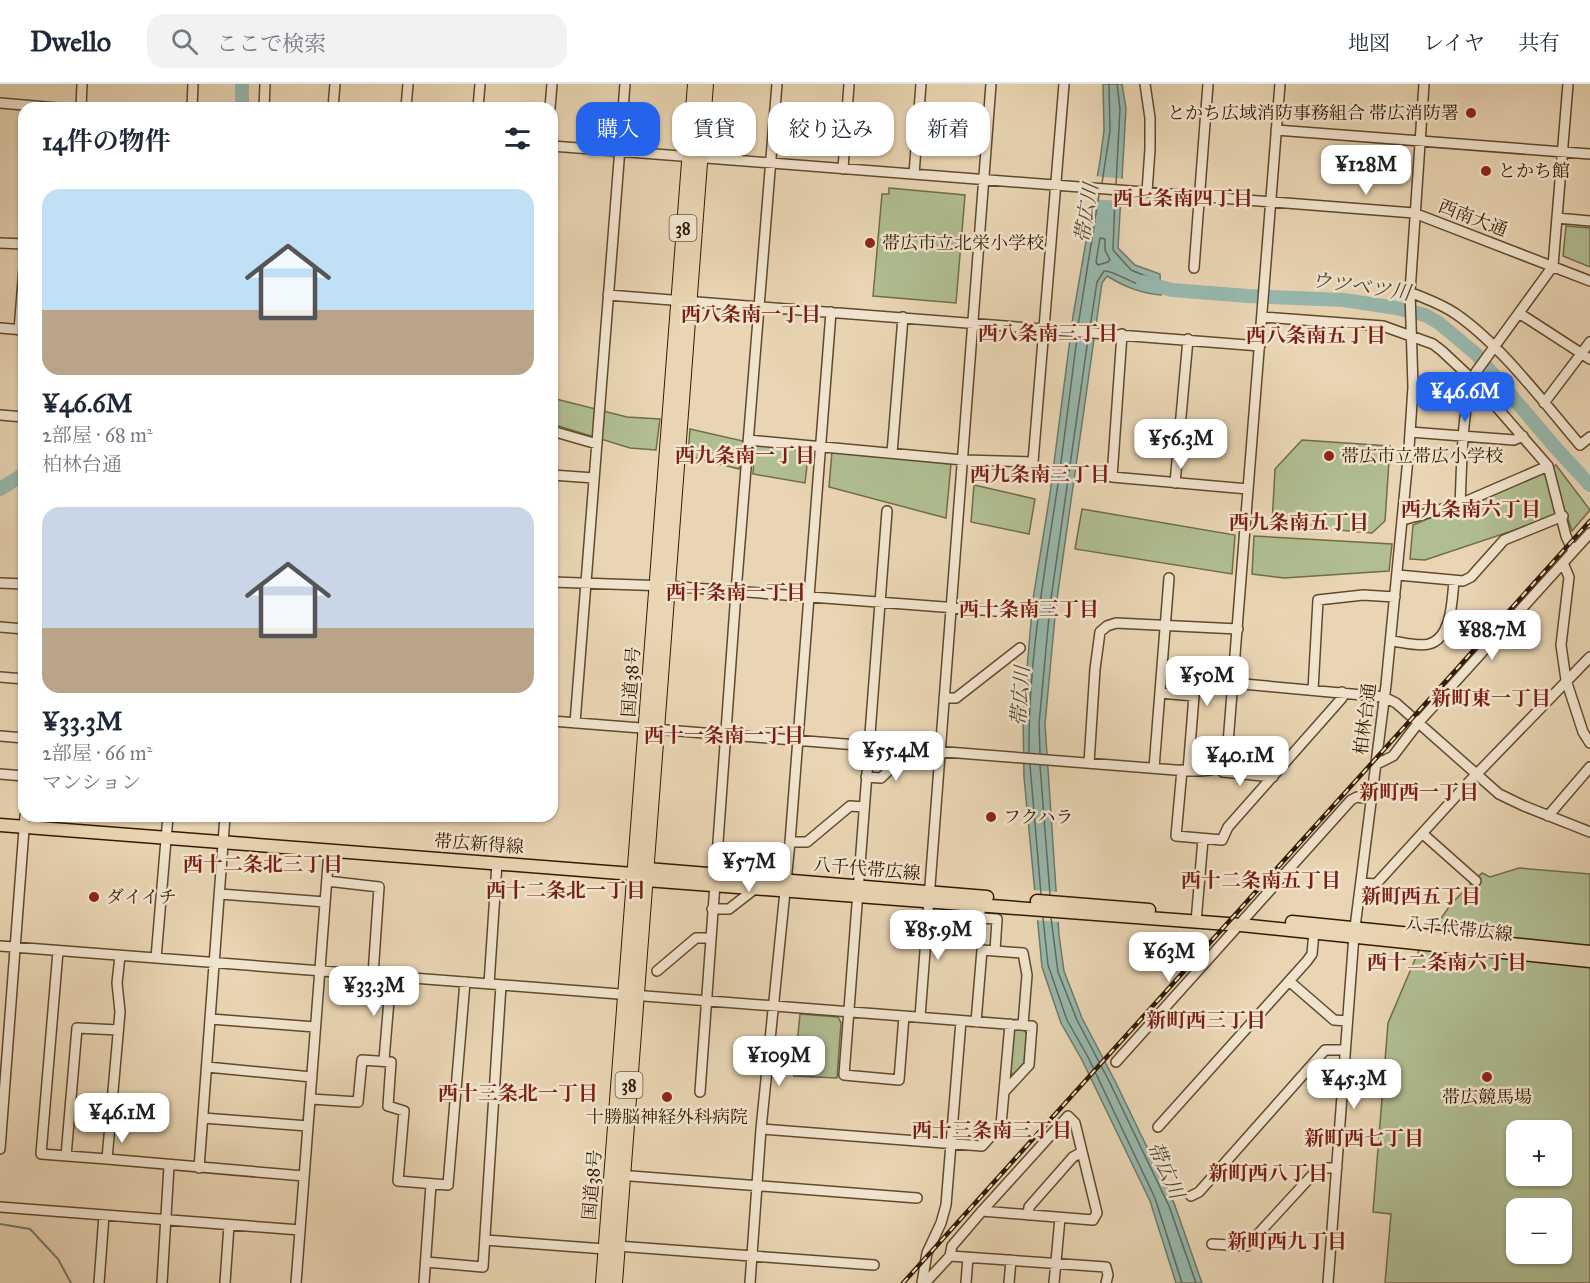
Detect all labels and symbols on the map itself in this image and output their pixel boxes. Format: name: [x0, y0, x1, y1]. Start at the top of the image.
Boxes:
place label: とかち広域消防事務組合 帯広消防署: [1167, 102, 1459, 124]
marker: とかち広域消防事務組合 帯広消防署: [1464, 106, 1478, 120]
pin: ¥128M: [1324, 145, 1408, 196]
place label: とかち館: [1498, 160, 1570, 182]
marker: とかち館: [1479, 164, 1493, 178]
water label: 帯広川: [1069, 180, 1103, 245]
district label: 西七条南四丁目: [1113, 186, 1253, 210]
street label: 西南大通: [1435, 195, 1511, 241]
road number: 38: [670, 215, 696, 241]
place label: 帯広市立北栄小学校: [882, 232, 1044, 254]
marker: 帯広市立北栄小学校: [863, 236, 877, 250]
water label: ウツベツ川: [1310, 267, 1414, 305]
district label: 西八条南一丁目: [681, 302, 821, 326]
district label: 西八条南三丁目: [978, 321, 1118, 345]
district label: 西八条南五丁目: [1246, 323, 1386, 347]
pin: ¥46.6M: [1416, 372, 1514, 423]
pin: ¥56.3M: [1132, 419, 1230, 470]
district label: 西九条南一丁目: [675, 443, 815, 467]
place label: 帯広市立帯広小学校: [1341, 445, 1503, 467]
marker: 帯広市立帯広小学校: [1322, 449, 1336, 463]
district label: 西九条南三丁目: [970, 462, 1110, 486]
district label: 西九条南六丁目: [1401, 497, 1541, 521]
district label: 西九条南五丁目: [1229, 510, 1369, 534]
district label: 西十条南一丁目: [666, 580, 806, 604]
district label: 西十条南三丁目: [959, 597, 1099, 621]
pin: ¥88.7M: [1443, 610, 1541, 661]
street label: 国道38号: [618, 646, 644, 718]
pin: ¥50M: [1171, 656, 1243, 707]
water label: 帯広川: [1006, 663, 1034, 727]
street label: 柏林台通: [1350, 682, 1380, 756]
district label: 新町東一丁目: [1431, 686, 1551, 710]
district label: 西十一条南一丁目: [644, 723, 804, 747]
pin: ¥55.4M: [847, 731, 945, 782]
pin: ¥40.1M: [1191, 736, 1289, 787]
district label: 新町西一丁目: [1359, 780, 1479, 804]
place label: フクハラ: [1003, 806, 1073, 828]
marker: フクハラ: [984, 810, 998, 824]
street label: 帯広新得線: [433, 830, 525, 858]
pin: ¥57M: [713, 842, 785, 893]
district label: 西十二条北三丁目: [183, 852, 343, 876]
street label: 八千代帯広線: [812, 853, 922, 885]
district label: 西十二条南五丁目: [1181, 868, 1341, 892]
district label: 西十二条北一丁目: [486, 878, 646, 902]
district label: 新町西五丁目: [1361, 884, 1481, 908]
place label: ダイイチ: [106, 886, 177, 908]
marker: ダイイチ: [87, 890, 101, 904]
pin: ¥85.9M: [889, 910, 987, 961]
street label: 八千代帯広線: [1404, 912, 1514, 946]
pin: ¥63M: [1133, 932, 1205, 983]
district label: 西十二条南六丁目: [1367, 950, 1527, 974]
pin: ¥33.3M: [325, 966, 423, 1017]
district label: 新町西三丁目: [1146, 1008, 1266, 1032]
pin: ¥109M: [737, 1036, 821, 1087]
pin: ¥45.3M: [1305, 1059, 1403, 1110]
marker: 帯広競馬場: [1480, 1070, 1494, 1084]
road number: 38: [616, 1072, 642, 1098]
district label: 西十三条北一丁目: [438, 1081, 598, 1105]
place label: 帯広競馬場: [1442, 1086, 1532, 1108]
marker: 十勝脳神経外科病院: [660, 1090, 674, 1104]
pin: ¥46.1M: [73, 1093, 171, 1144]
place label: 十勝脳神経外科病院: [586, 1106, 748, 1128]
district label: 西十三条南三丁目: [912, 1118, 1072, 1142]
district label: 新町西七丁目: [1304, 1126, 1424, 1150]
water label: 帯広川: [1143, 1138, 1190, 1204]
street label: 国道38号: [578, 1149, 606, 1221]
district label: 新町西八丁目: [1208, 1161, 1328, 1185]
district label: 新町西九丁目: [1227, 1229, 1347, 1253]

